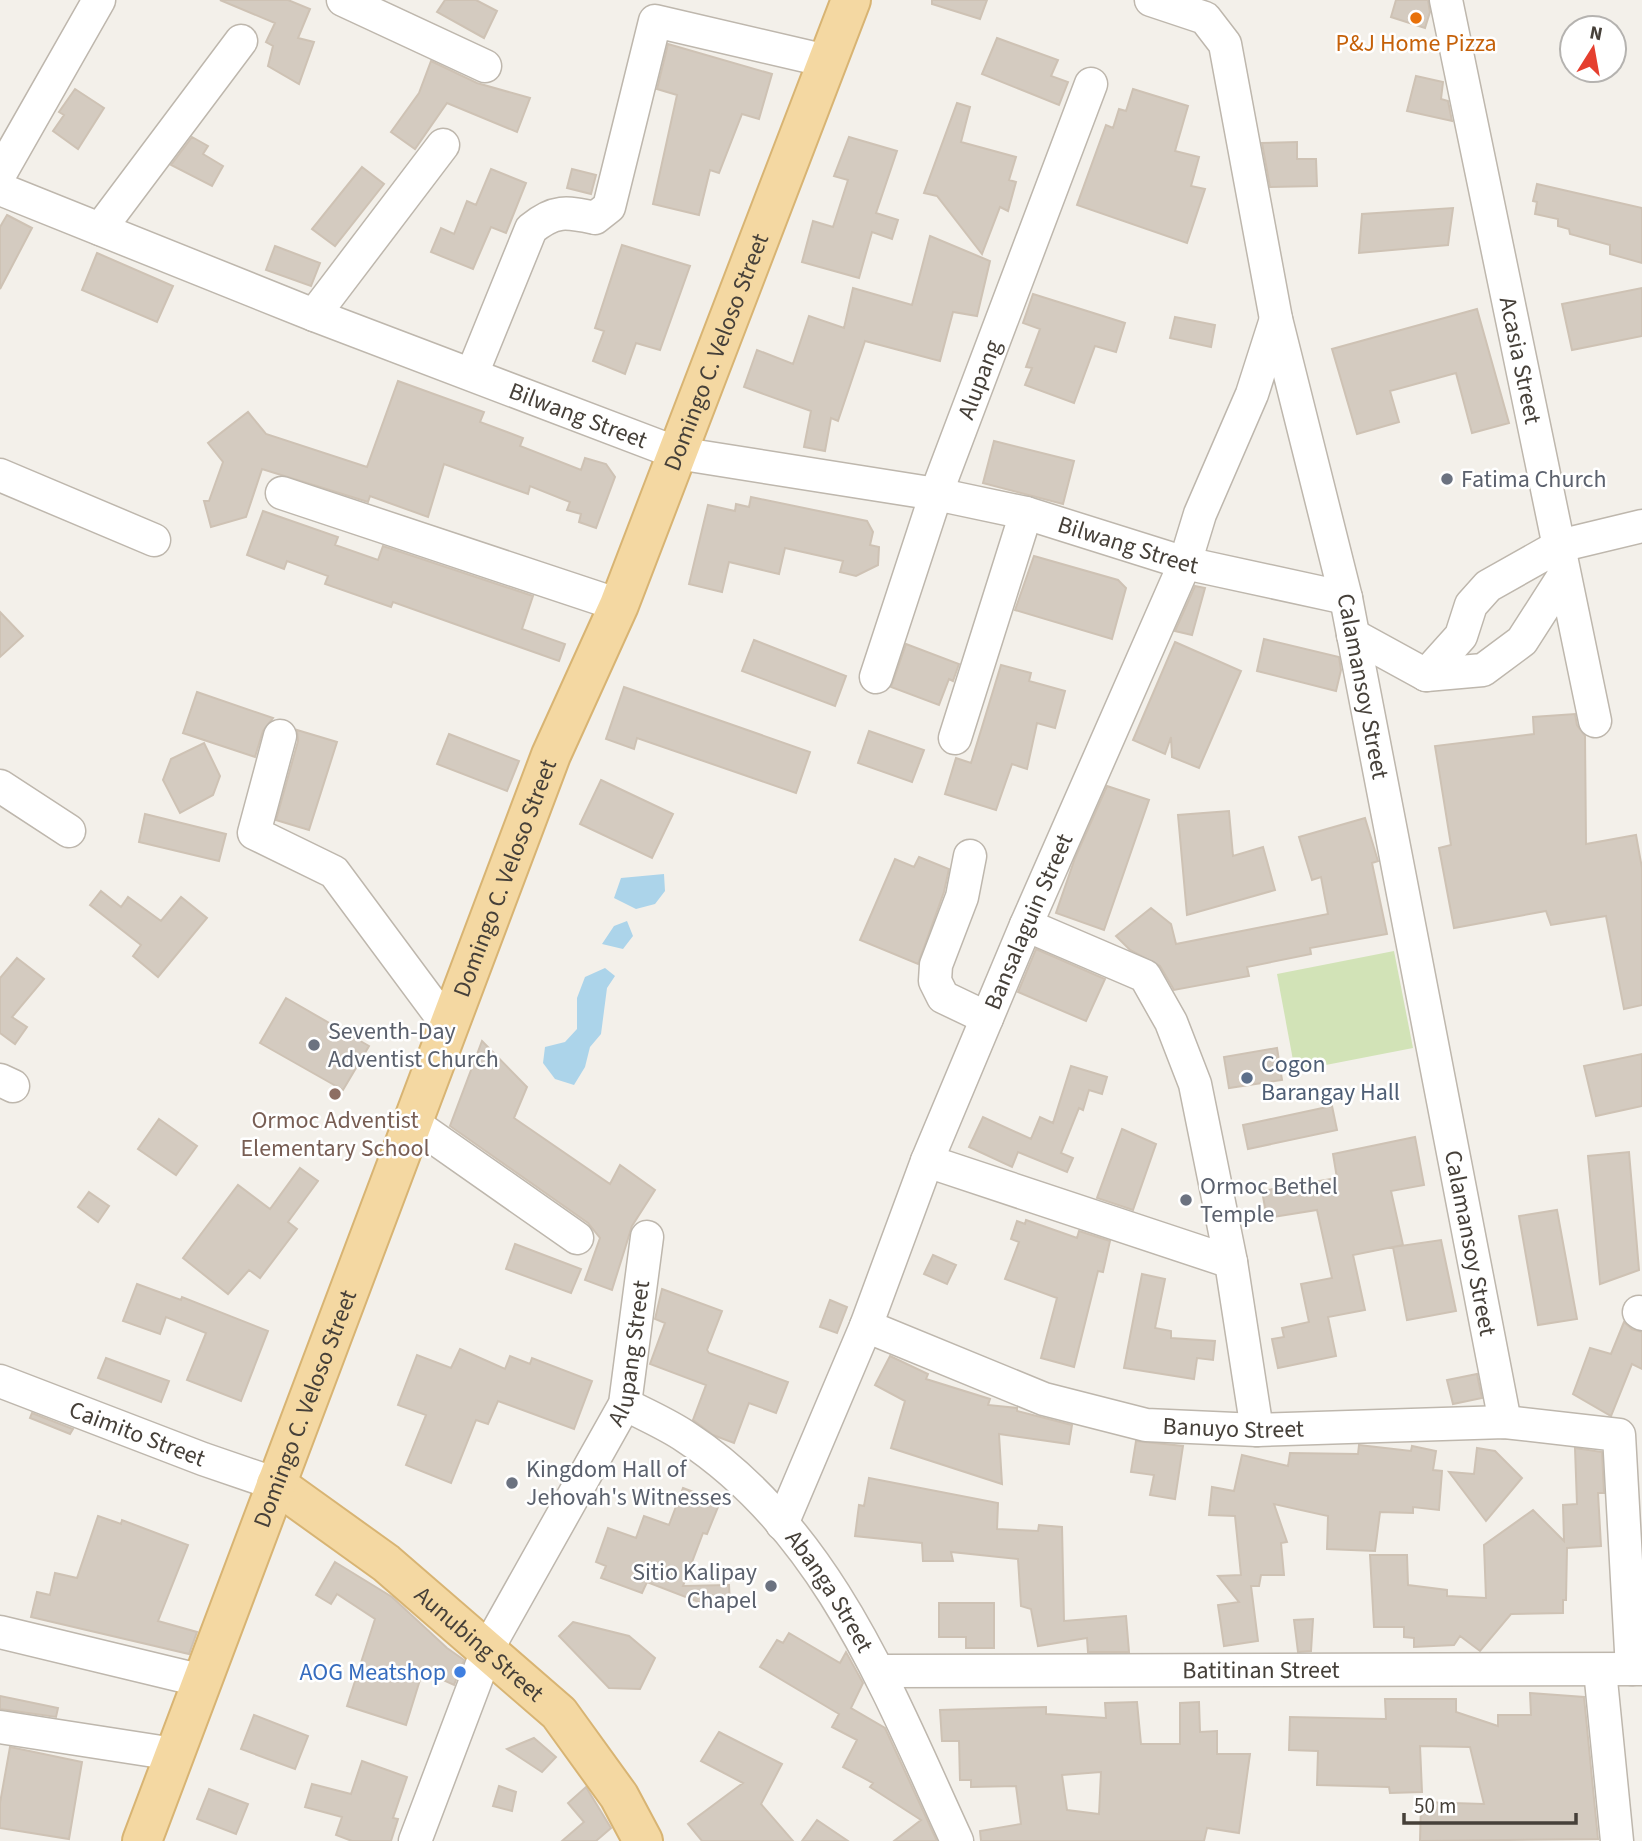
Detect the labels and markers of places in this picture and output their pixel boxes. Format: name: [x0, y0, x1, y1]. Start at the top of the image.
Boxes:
marker: P&J Home Pizza: [1408, 10, 1424, 26]
place label: P&J Home Pizza: [1335, 26, 1497, 61]
place label: Fatima Church: [1461, 462, 1607, 497]
marker: Fatima Church: [1439, 471, 1455, 487]
place label: Seventh-Day Adventist Church: [328, 1014, 499, 1077]
marker: Seventh-Day Adventist Church: [306, 1037, 322, 1053]
place label: Cogon Barangay Hall: [1261, 1047, 1400, 1110]
marker: Cogon Barangay Hall: [1239, 1070, 1255, 1086]
marker: Ormoc Adventist Elementary School: [327, 1086, 343, 1102]
place label: Ormoc Adventist Elementary School: [240, 1103, 430, 1166]
place label: Ormoc Bethel Temple: [1200, 1169, 1338, 1232]
marker: Ormoc Bethel Temple: [1178, 1192, 1194, 1208]
place label: Kingdom Hall of Jehovah's Witnesses: [526, 1452, 732, 1515]
marker: Kingdom Hall of Jehovah's Witnesses: [504, 1475, 520, 1491]
place label: Sitio Kalipay Chapel: [632, 1555, 757, 1618]
marker: Sitio Kalipay Chapel: [763, 1578, 779, 1594]
place label: AOG Meatshop: [300, 1655, 446, 1690]
marker: AOG Meatshop: [452, 1664, 468, 1680]

